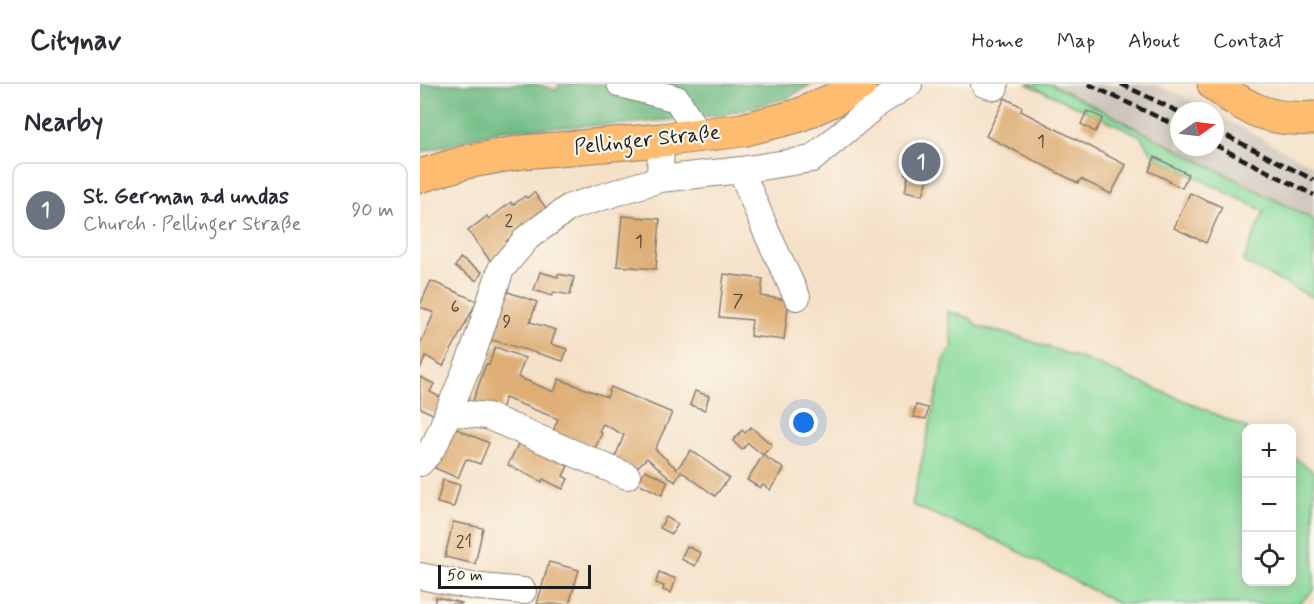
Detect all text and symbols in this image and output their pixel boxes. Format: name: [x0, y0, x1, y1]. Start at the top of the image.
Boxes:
text: Citynav: [30, 23, 121, 60]
text: Home: [972, 27, 1024, 55]
text: Map: [1057, 27, 1095, 55]
text: About: [1128, 27, 1180, 55]
text: Contact: [1213, 27, 1284, 55]
north arrow: [1170, 102, 1224, 156]
text: Nearby: [24, 106, 103, 140]
street label: Pellinger Straße: [573, 118, 722, 164]
house number: 1: [1037, 130, 1045, 154]
pin: 1: [902, 140, 940, 184]
text: St. German ad undas: [83, 183, 289, 211]
text: 1: [41, 197, 50, 224]
text: 90 m: [351, 197, 394, 224]
house number: 2: [505, 209, 514, 233]
text: Church · Pellinger Straße: [83, 211, 301, 238]
house number: 1: [635, 230, 643, 254]
house number: 7: [733, 289, 744, 313]
house number: 6: [450, 295, 460, 319]
house number: 9: [503, 310, 512, 334]
your location: [789, 408, 818, 437]
map controls: [1242, 424, 1296, 586]
button: +: [1242, 424, 1296, 478]
button: −: [1242, 478, 1296, 532]
house number: 21: [456, 530, 472, 554]
button: locate: [1242, 532, 1296, 586]
scale bar: [438, 562, 591, 590]
text: 50 m: [447, 565, 483, 586]

